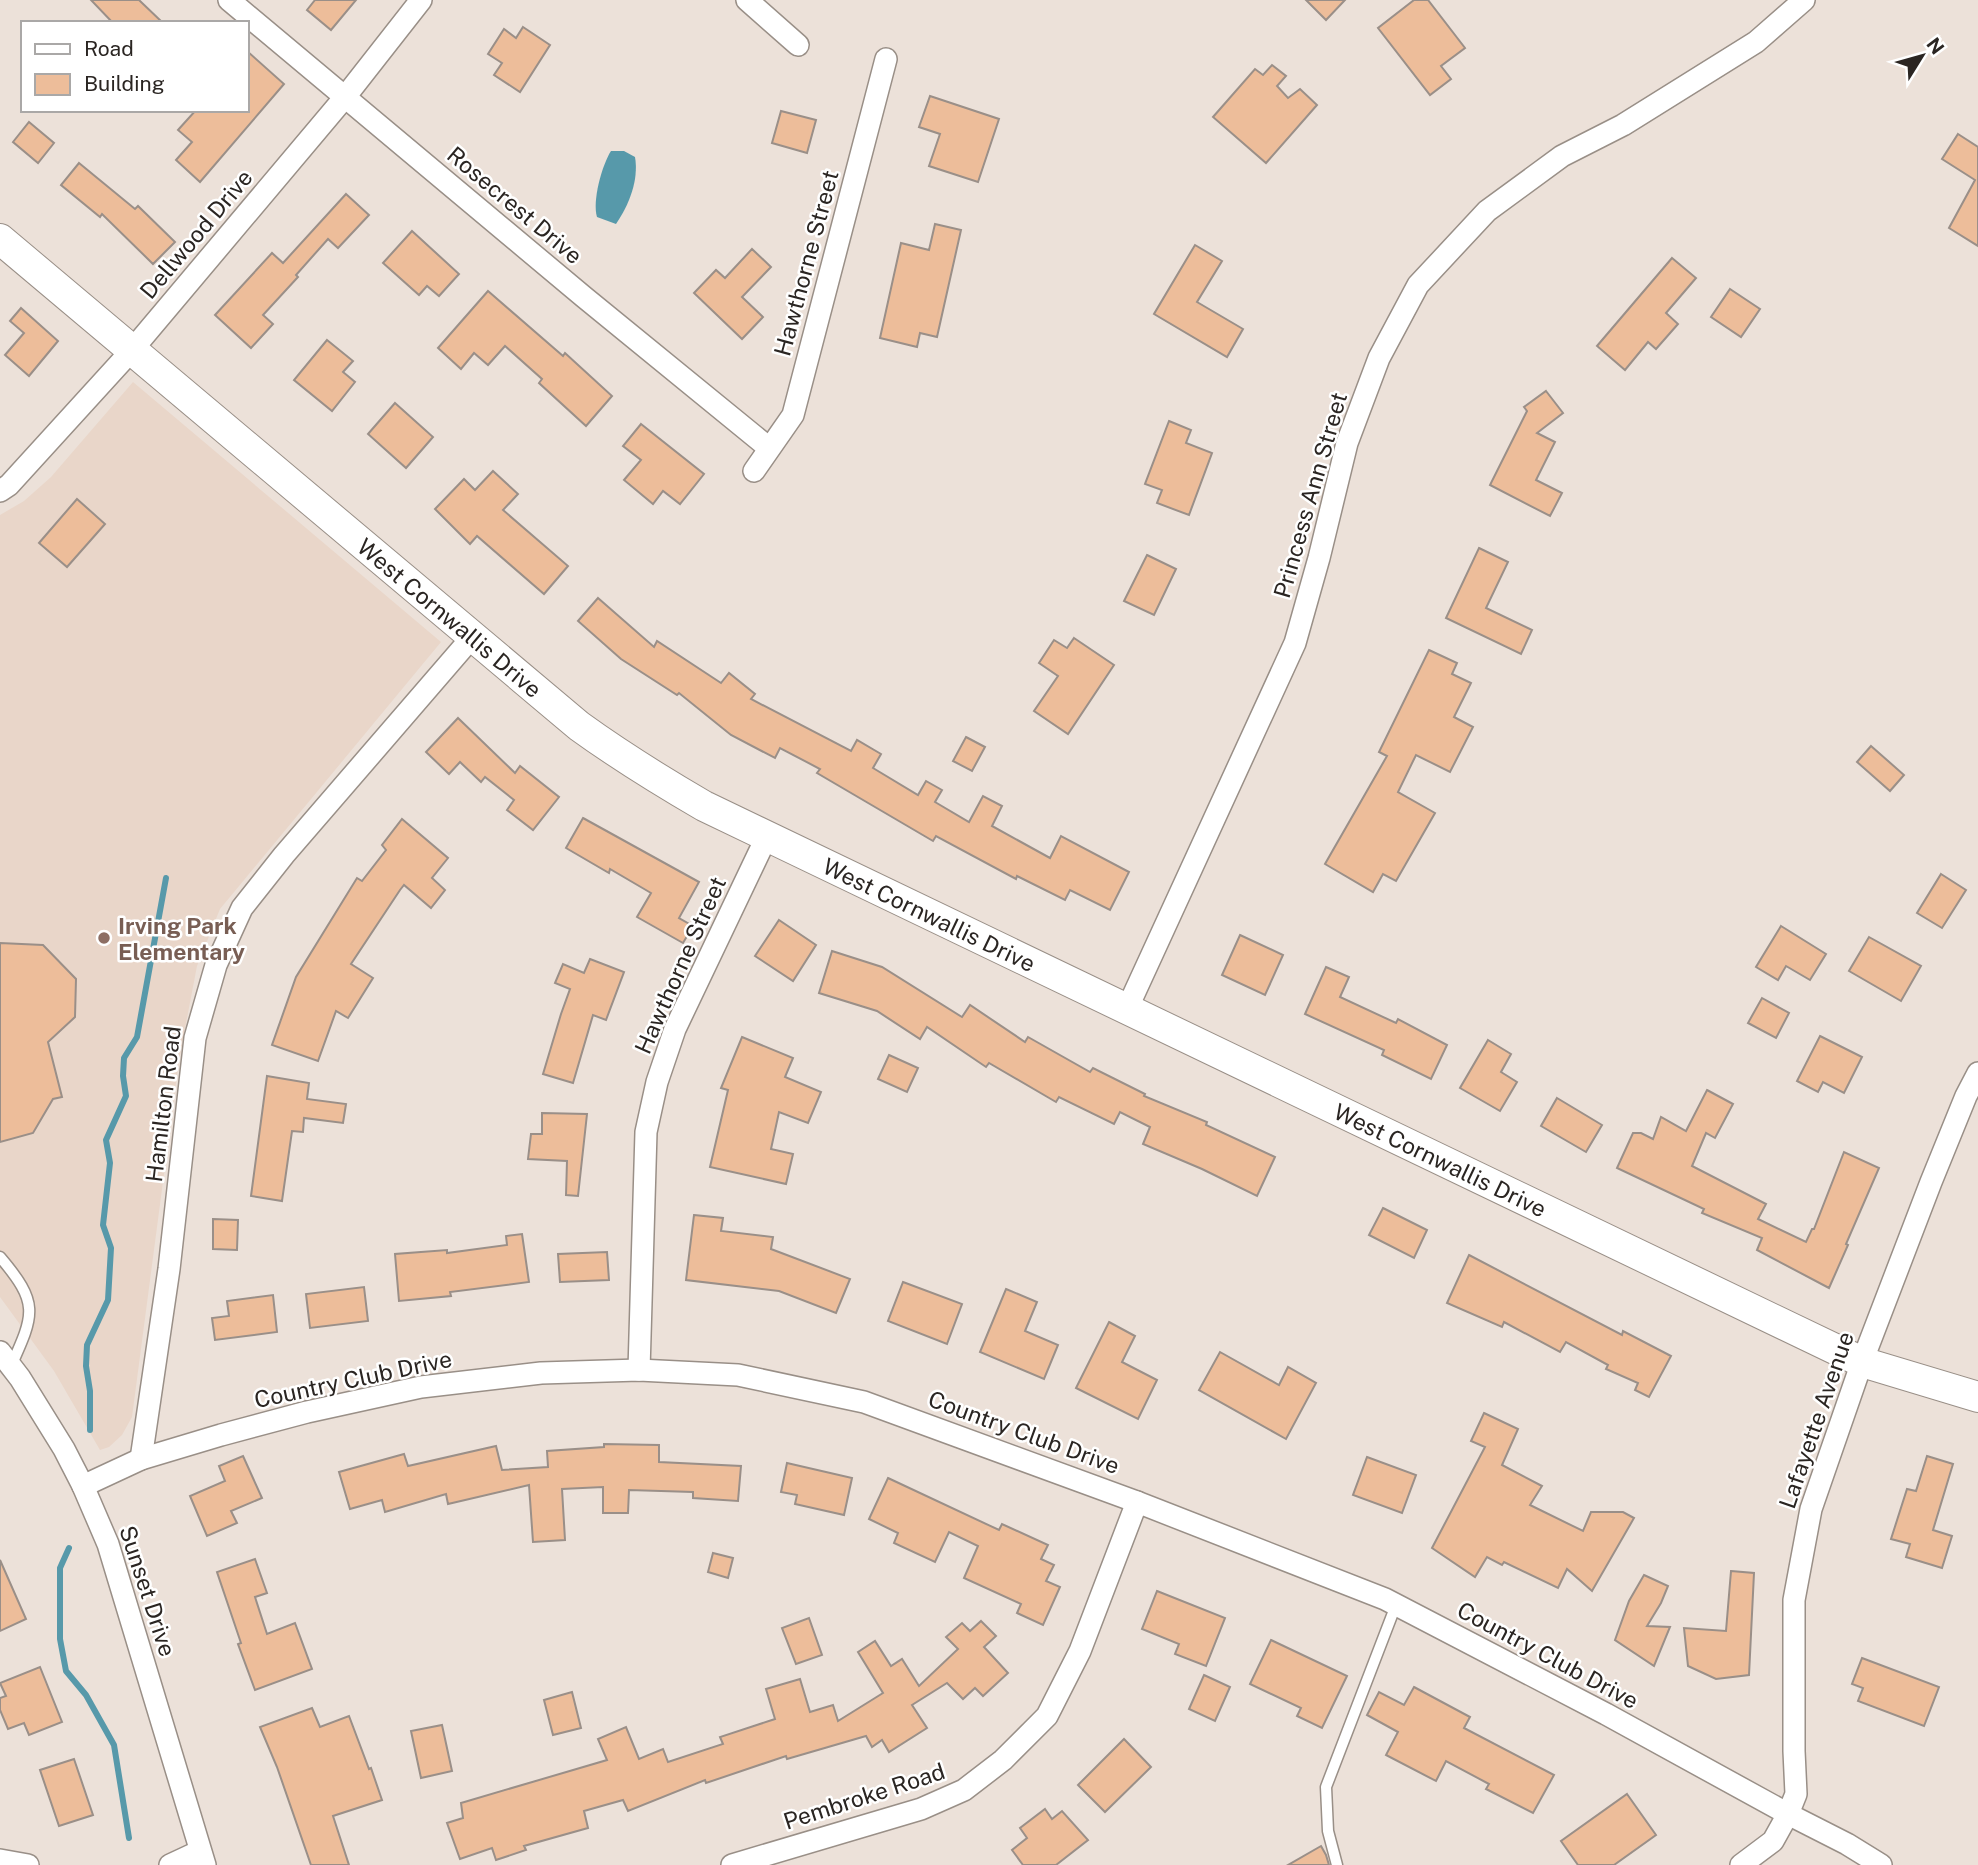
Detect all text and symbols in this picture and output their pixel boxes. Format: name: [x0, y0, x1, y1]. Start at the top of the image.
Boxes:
legend: [21, 21, 248, 112]
north arrow: [1887, 21, 1957, 91]
text: N: [1922, 33, 1949, 58]
text: Road: [84, 36, 134, 61]
text: Building: [84, 71, 165, 96]
street label: Rosecrest Drive: [442, 141, 588, 269]
street label: Dellwood Drive: [134, 164, 258, 304]
street label: Hawthorne Street: [768, 167, 844, 359]
street label: Princess Ann Street: [1268, 389, 1352, 601]
street label: West Cornwallis Drive: [352, 532, 548, 703]
street label: West Cornwallis Drive: [819, 852, 1040, 977]
street label: Hawthorne Street: [629, 872, 731, 1058]
place label: Irving Park Elementary: [118, 912, 245, 965]
marker: Irving Park Elementary: [96, 930, 112, 946]
street label: Hamilton Road: [140, 1024, 186, 1184]
street label: West Cornwallis Drive: [1330, 1097, 1551, 1222]
street label: Lafayette Avenue: [1773, 1328, 1859, 1512]
street label: Country Club Drive: [252, 1345, 454, 1413]
street label: Country Club Drive: [925, 1385, 1123, 1479]
street label: Sunset Drive: [114, 1522, 182, 1660]
street label: Country Club Drive: [1453, 1596, 1643, 1714]
street label: Pembroke Road: [780, 1757, 948, 1835]

